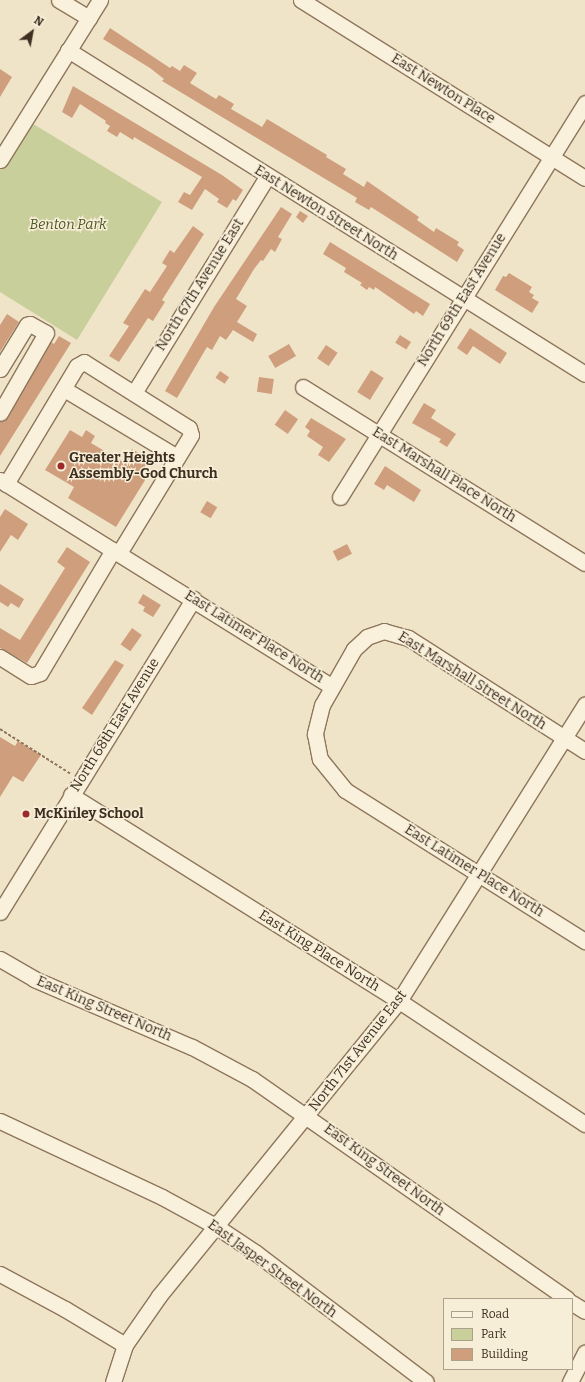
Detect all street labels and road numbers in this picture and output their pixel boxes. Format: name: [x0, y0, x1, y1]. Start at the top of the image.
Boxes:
street label: East Newton Place: [388, 50, 498, 128]
street label: East Newton Street North: [251, 162, 401, 264]
street label: North 67th Avenue East: [152, 216, 248, 354]
street label: North 69th East Avenue: [414, 230, 510, 370]
street label: East Marshall Place North: [369, 424, 519, 526]
street label: East Latimer Place North: [181, 587, 327, 687]
street label: East Marshall Street North: [395, 628, 549, 734]
street label: North 68th East Avenue: [67, 655, 163, 795]
street label: East Latimer Place North: [401, 821, 547, 921]
street label: East King Place North: [255, 907, 383, 995]
street label: East King Street North: [34, 973, 174, 1045]
street label: North 71st Avenue East: [306, 987, 410, 1115]
street label: East King Street North: [320, 1121, 448, 1219]
street label: East Jasper Street North: [204, 1217, 340, 1321]

